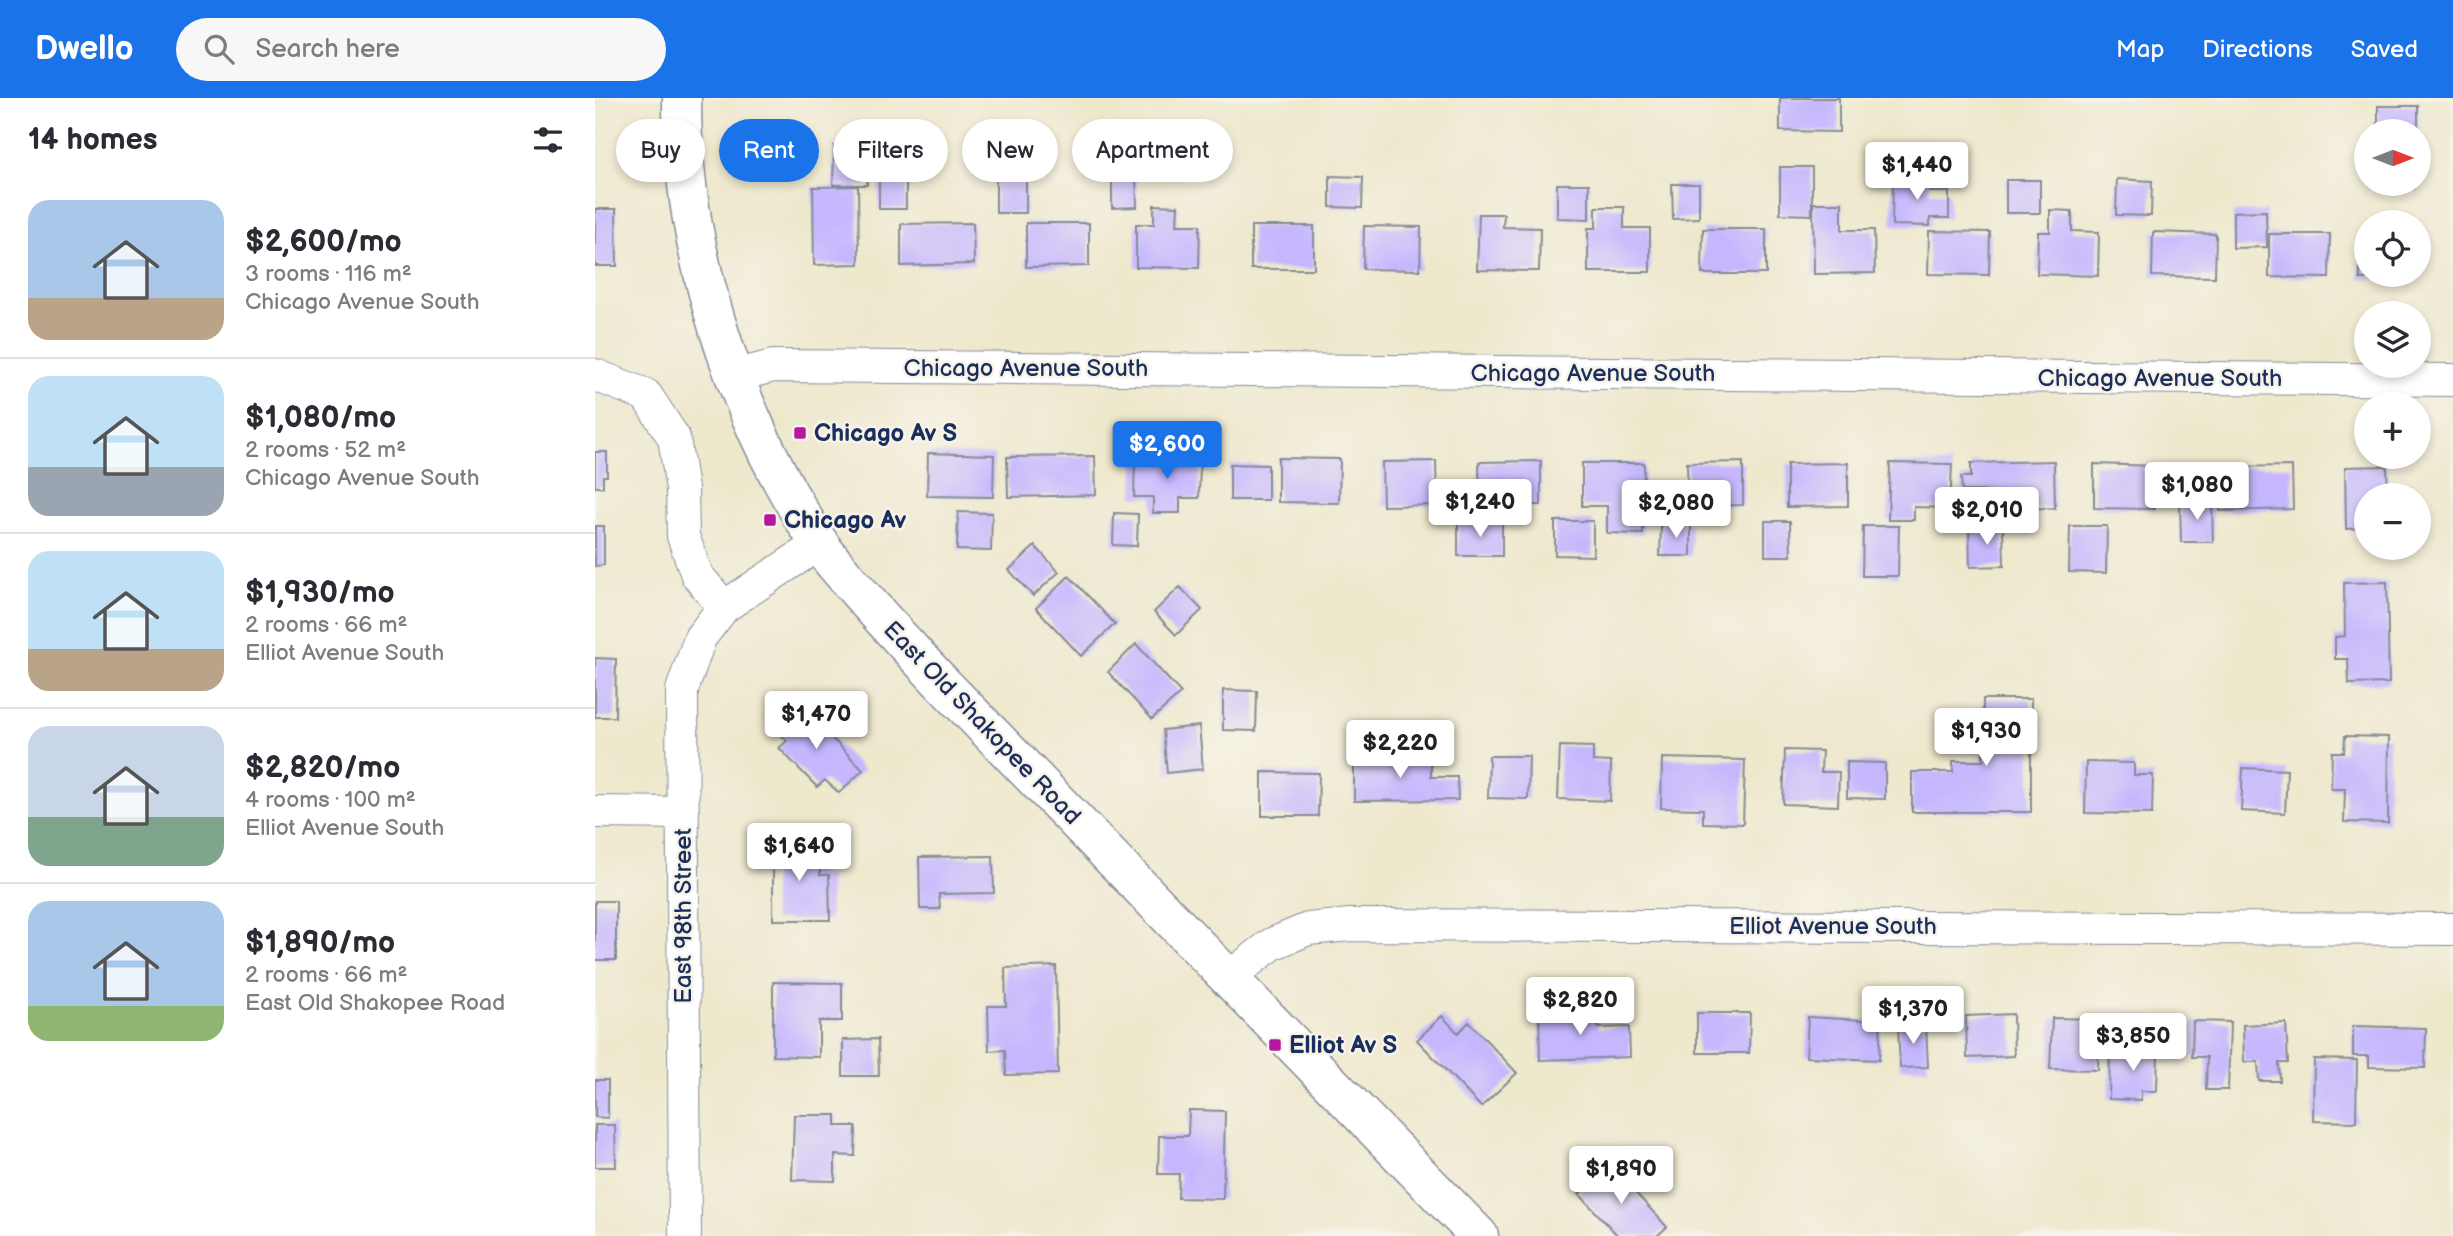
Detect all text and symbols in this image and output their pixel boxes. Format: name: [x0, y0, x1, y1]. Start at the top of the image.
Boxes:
search box: [176, 18, 666, 81]
text: Dwello: [35, 29, 134, 69]
icon: search: [200, 30, 238, 68]
text: Search here: [256, 34, 400, 65]
text: Map: [2116, 35, 2164, 64]
text: Directions: [2202, 35, 2313, 64]
text: Saved: [2351, 35, 2418, 64]
chip: Buy: [616, 119, 705, 182]
chip: Rent: [719, 119, 819, 182]
chip: Filters: [833, 119, 948, 182]
chip: New: [962, 119, 1058, 182]
chip: Apartment: [1072, 119, 1233, 182]
north arrow: [2354, 119, 2431, 196]
map controls: [2354, 119, 2431, 560]
icon: filters: [529, 121, 567, 159]
text: 14 homes: [28, 122, 157, 158]
pin: $1,440: [1860, 142, 1974, 202]
text: $1,440: [1881, 151, 1953, 179]
button: locate: [2354, 210, 2431, 287]
text: $2,600/mo: [245, 224, 402, 260]
icon: home: [84, 228, 168, 312]
text: 3 rooms · 116 m²: [245, 260, 412, 288]
text: Chicago Avenue South: [245, 288, 480, 316]
button: layers: [2354, 301, 2431, 378]
street label: Chicago Avenue South: [904, 354, 1148, 383]
street label: Chicago Avenue South: [1471, 359, 1715, 388]
street label: Chicago Avenue South: [2038, 364, 2282, 393]
button: +: [2354, 392, 2431, 469]
text: $1,080/mo: [245, 400, 396, 436]
icon: home: [84, 404, 168, 488]
place label: Chicago Av S: [814, 419, 957, 448]
pin: $2,600: [1110, 422, 1224, 481]
marker: Chicago Av S: [792, 425, 808, 441]
text: $2,600: [1129, 430, 1205, 458]
text: 2 rooms · 52 m²: [245, 436, 406, 464]
pin: $1,080: [2140, 462, 2254, 522]
text: Chicago Avenue South: [245, 464, 480, 492]
text: $1,080: [2161, 471, 2233, 499]
pin: $1,240: [1423, 480, 1537, 539]
pin: $2,080: [1619, 480, 1733, 540]
button: −: [2354, 483, 2431, 560]
text: $1,240: [1445, 488, 1515, 516]
pin: $2,010: [1930, 488, 2044, 547]
text: $2,080: [1638, 489, 1714, 517]
text: $2,010: [1951, 496, 2023, 524]
place label: Chicago Av: [784, 506, 907, 535]
marker: Chicago Av: [762, 512, 778, 528]
text: $1,930/mo: [245, 575, 395, 611]
icon: home: [84, 579, 168, 663]
text: 2 rooms · 66 m²: [245, 611, 407, 639]
street label: East Old Shakopee Road: [877, 615, 1087, 831]
text: Elliot Avenue South: [245, 639, 444, 667]
pin: $1,470: [759, 692, 873, 751]
text: $1,470: [781, 700, 851, 728]
pin: $1,930: [1929, 708, 2043, 768]
text: $1,930: [1950, 717, 2022, 745]
pin: $2,220: [1343, 720, 1457, 780]
text: $2,220: [1362, 729, 1438, 757]
text: $2,820/mo: [245, 750, 400, 786]
icon: home: [84, 754, 168, 838]
text: 4 rooms · 100 m²: [245, 786, 416, 814]
text: Elliot Avenue South: [245, 814, 444, 842]
pin: $1,640: [742, 824, 856, 883]
street label: East 98th Street: [669, 828, 698, 1004]
text: $1,640: [763, 832, 835, 860]
street label: Elliot Avenue South: [1729, 912, 1937, 941]
text: $1,890/mo: [245, 925, 395, 961]
icon: home: [84, 929, 168, 1013]
text: 2 rooms · 66 m²: [245, 961, 407, 989]
pin: $2,820: [1523, 978, 1637, 1037]
text: $2,820: [1542, 986, 1618, 1014]
pin: $1,370: [1856, 986, 1970, 1046]
text: East Old Shakopee Road: [245, 989, 505, 1017]
text: $1,370: [1878, 995, 1948, 1023]
pin: $3,850: [2076, 1014, 2190, 1073]
text: $3,850: [2095, 1022, 2171, 1050]
place label: Elliot Av S: [1289, 1031, 1397, 1060]
marker: Elliot Av S: [1267, 1037, 1283, 1053]
pin: $1,890: [1564, 1146, 1678, 1206]
text: $1,890: [1585, 1155, 1657, 1183]

